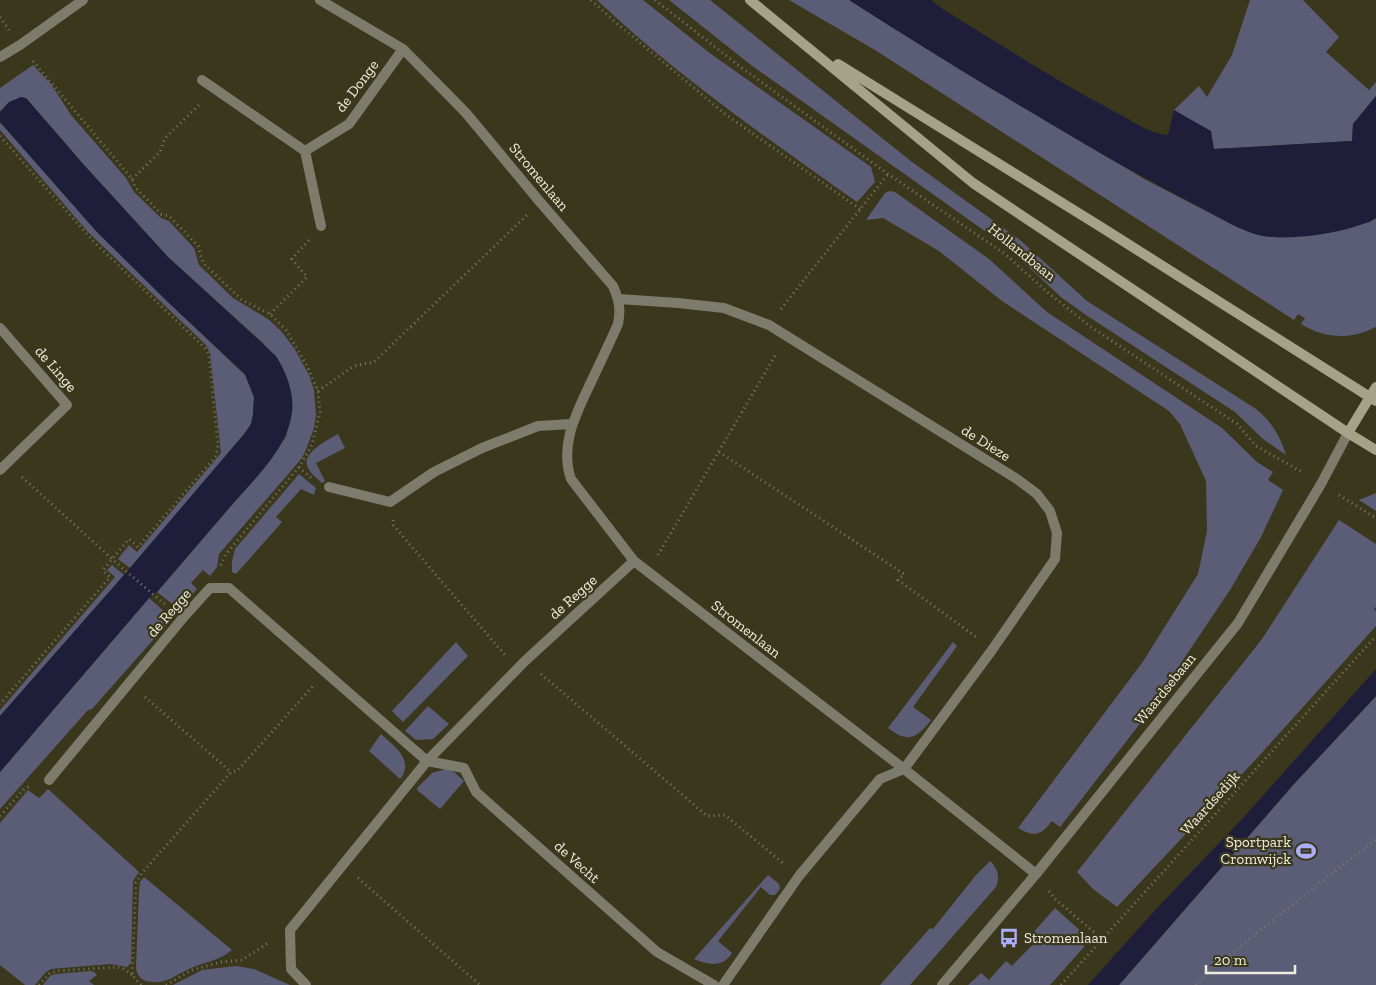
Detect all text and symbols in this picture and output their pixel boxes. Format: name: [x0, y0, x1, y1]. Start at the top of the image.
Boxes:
street label: de Donge: [332, 56, 382, 116]
street label: Stromenlaan: [505, 139, 573, 215]
street label: Hollandbaan: [985, 219, 1060, 285]
street label: de Linge: [31, 342, 81, 396]
street label: de Dieze: [958, 421, 1014, 465]
street label: de Regge: [545, 571, 601, 623]
street label: de Regge: [143, 585, 195, 641]
street label: Stromenlaan: [708, 596, 785, 662]
street label: Waardsebaan: [1131, 649, 1200, 729]
street label: Waardsedijk: [1177, 767, 1244, 839]
place label: Sportpark Cromwijck: [1220, 833, 1291, 868]
street label: de Vecht: [551, 837, 604, 887]
sports icon: Sportpark Cromwijck: [1295, 840, 1317, 862]
bus stop icon: Stromenlaan: [998, 927, 1020, 949]
place label: Stromenlaan: [1024, 929, 1108, 947]
scale bar: [1206, 942, 1295, 974]
text: 20 m: [1214, 951, 1247, 969]

